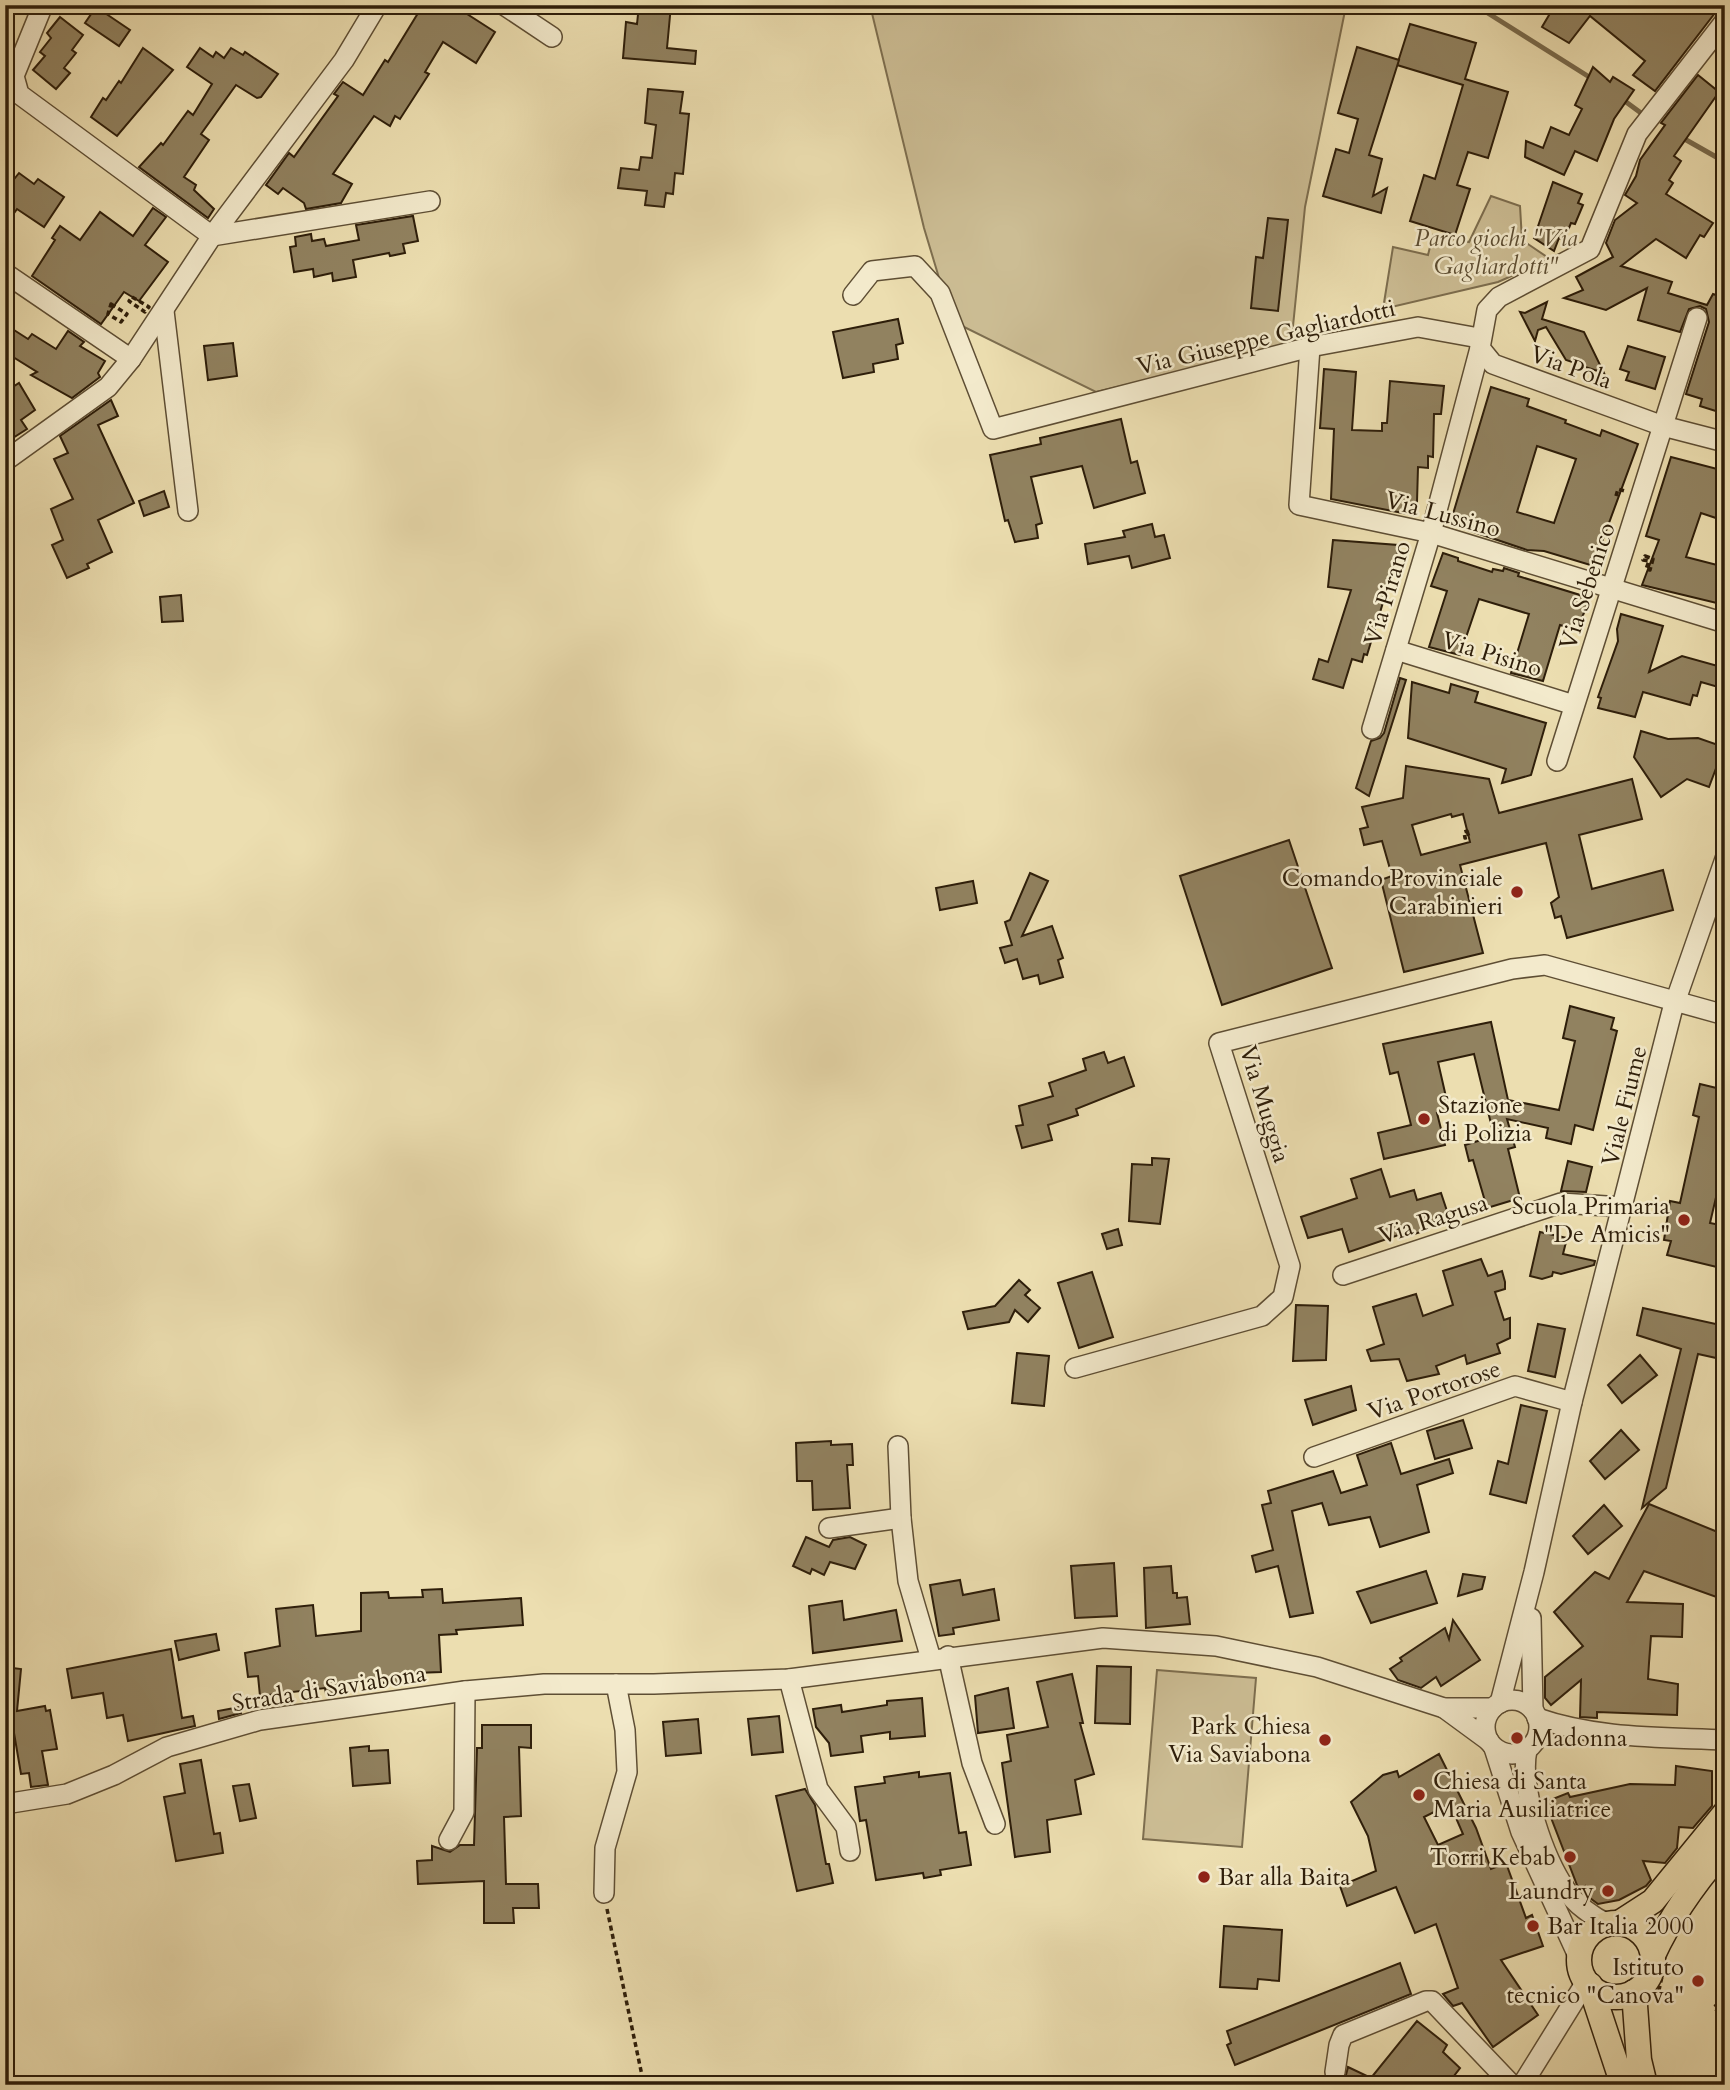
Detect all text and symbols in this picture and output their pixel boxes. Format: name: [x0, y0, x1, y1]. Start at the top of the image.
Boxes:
park label: Parco giochi "Via Gagliardotti": [1414, 222, 1578, 283]
street label: Via Giuseppe Gagliardotti: [1134, 292, 1399, 383]
street label: Via Pola: [1525, 337, 1617, 398]
street label: Via Lussino: [1381, 483, 1504, 546]
street label: Via Sebenico: [1551, 518, 1624, 654]
street label: Via Pirano: [1356, 537, 1419, 650]
street label: Via Pisino: [1438, 624, 1546, 685]
place label: Comando Provinciale Carabinieri: [1282, 862, 1503, 923]
marker: Comando Provinciale Carabinieri: [1509, 884, 1525, 900]
street label: Via Muggia: [1231, 1041, 1298, 1167]
street label: Viale Fiume: [1594, 1042, 1655, 1170]
place label: Stazione di Polizia: [1438, 1089, 1532, 1150]
marker: Stazione di Polizia: [1416, 1111, 1432, 1127]
street label: Via Ragusa: [1374, 1186, 1493, 1253]
place label: Scuola Primaria "De Amicis": [1512, 1190, 1671, 1251]
marker: Scuola Primaria "De Amicis": [1676, 1212, 1692, 1228]
street label: Via Portorose: [1363, 1352, 1505, 1429]
street label: Strada di Saviabona: [230, 1657, 429, 1720]
place label: Park Chiesa Via Saviabona: [1168, 1710, 1312, 1771]
place label: Madonna: [1531, 1722, 1628, 1755]
marker: Madonna: [1509, 1730, 1525, 1746]
marker: Park Chiesa Via Saviabona: [1317, 1732, 1333, 1748]
place label: Chiesa di Santa Maria Ausiliatrice: [1433, 1765, 1611, 1826]
marker: Chiesa di Santa Maria Ausiliatrice: [1411, 1787, 1427, 1803]
place label: Torri Kebab: [1430, 1841, 1556, 1874]
marker: Torri Kebab: [1562, 1849, 1578, 1865]
place label: Bar alla Baita: [1218, 1861, 1351, 1894]
marker: Bar alla Baita: [1196, 1869, 1212, 1885]
place label: Laundry: [1508, 1875, 1594, 1908]
marker: Laundry: [1600, 1883, 1616, 1899]
place label: Bar Italia 2000: [1547, 1910, 1694, 1943]
marker: Bar Italia 2000: [1525, 1918, 1541, 1934]
place label: Istituto tecnico "Canova": [1506, 1951, 1684, 2012]
marker: Istituto tecnico "Canova": [1690, 1973, 1706, 1989]

